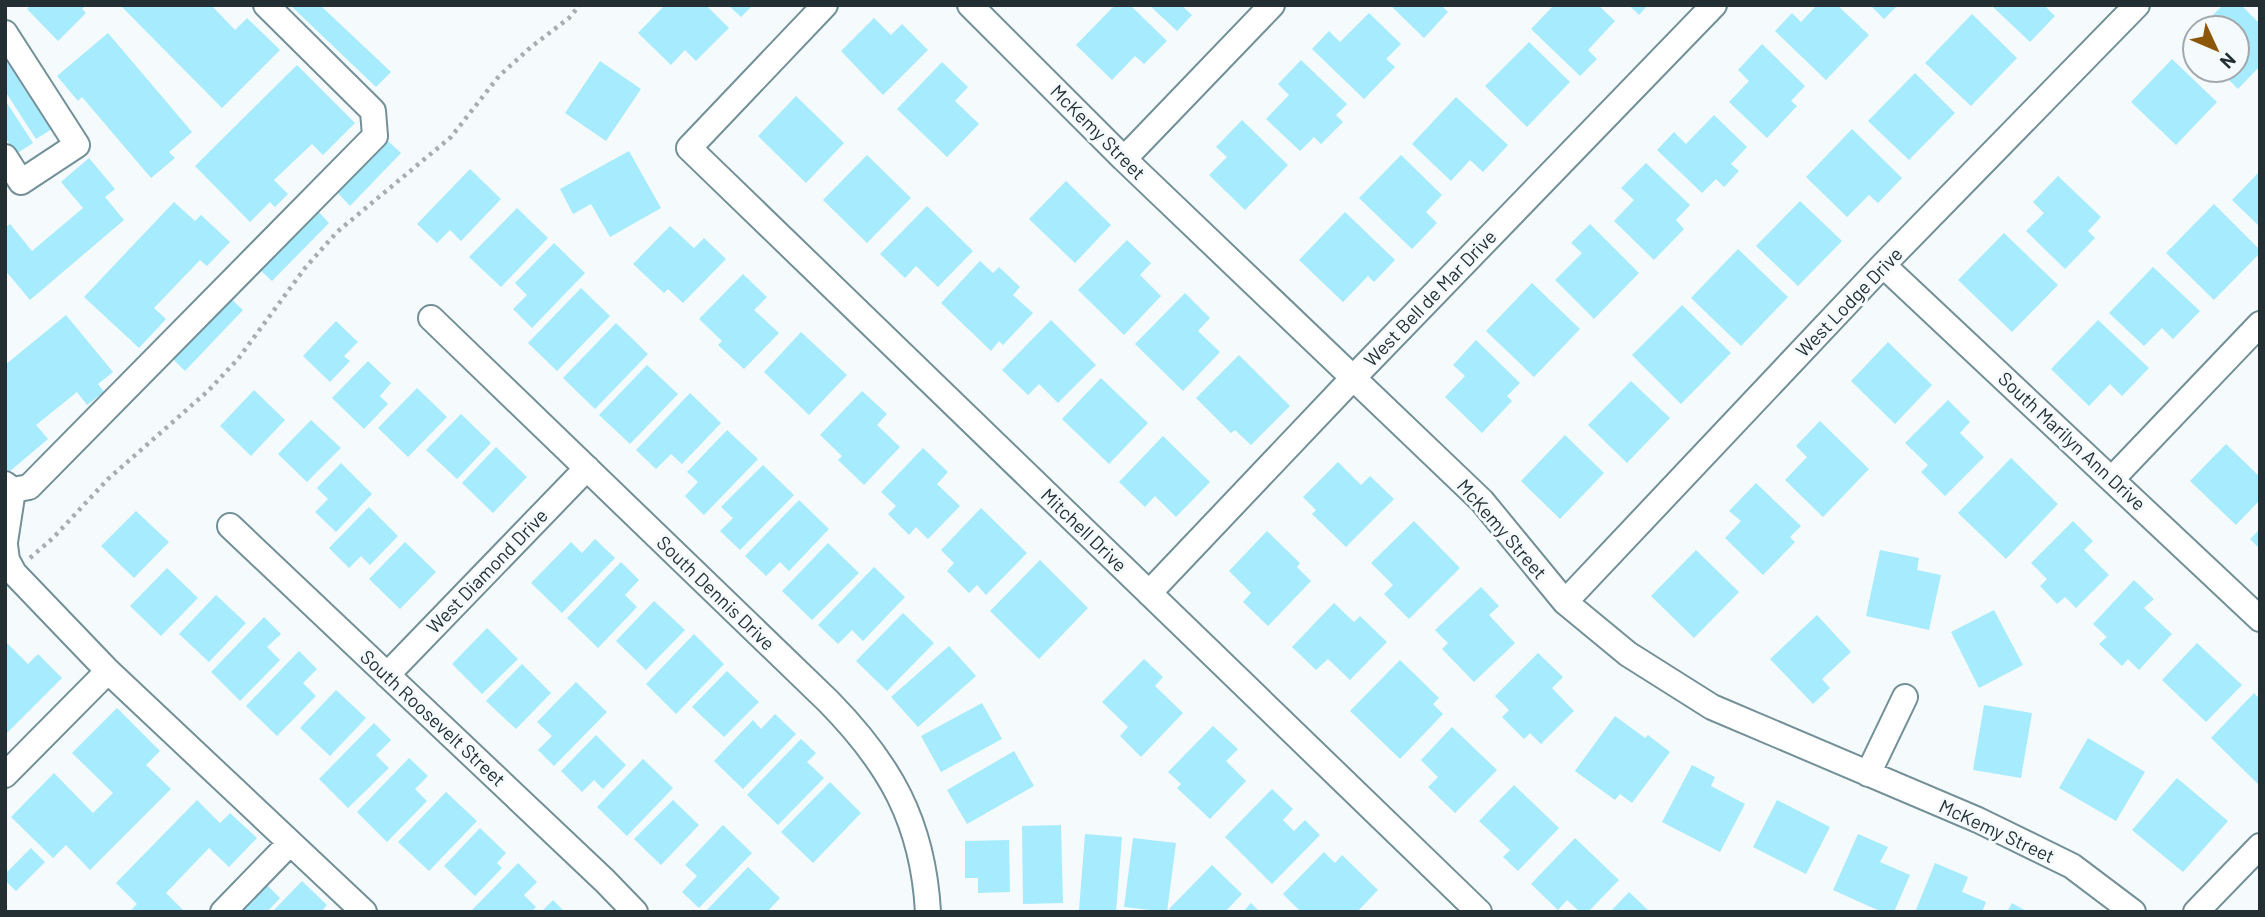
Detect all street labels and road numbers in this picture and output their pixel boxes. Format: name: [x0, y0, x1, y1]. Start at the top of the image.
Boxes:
street label: McKemy Street: [1046, 79, 1151, 184]
street label: West Bell de Mar Drive: [1359, 225, 1501, 371]
street label: West Lodge Drive: [1791, 242, 1907, 361]
street label: South Marilyn Ann Drive: [1994, 366, 2151, 515]
street label: McKemy Street: [1453, 474, 1552, 583]
street label: Mitchell Drive: [1037, 483, 1132, 576]
street label: West Diamond Drive: [421, 504, 552, 638]
street label: South Dennis Drive: [653, 531, 780, 655]
street label: South Roosevelt Street: [356, 645, 511, 791]
street label: McKemy Street: [1936, 794, 2059, 867]

